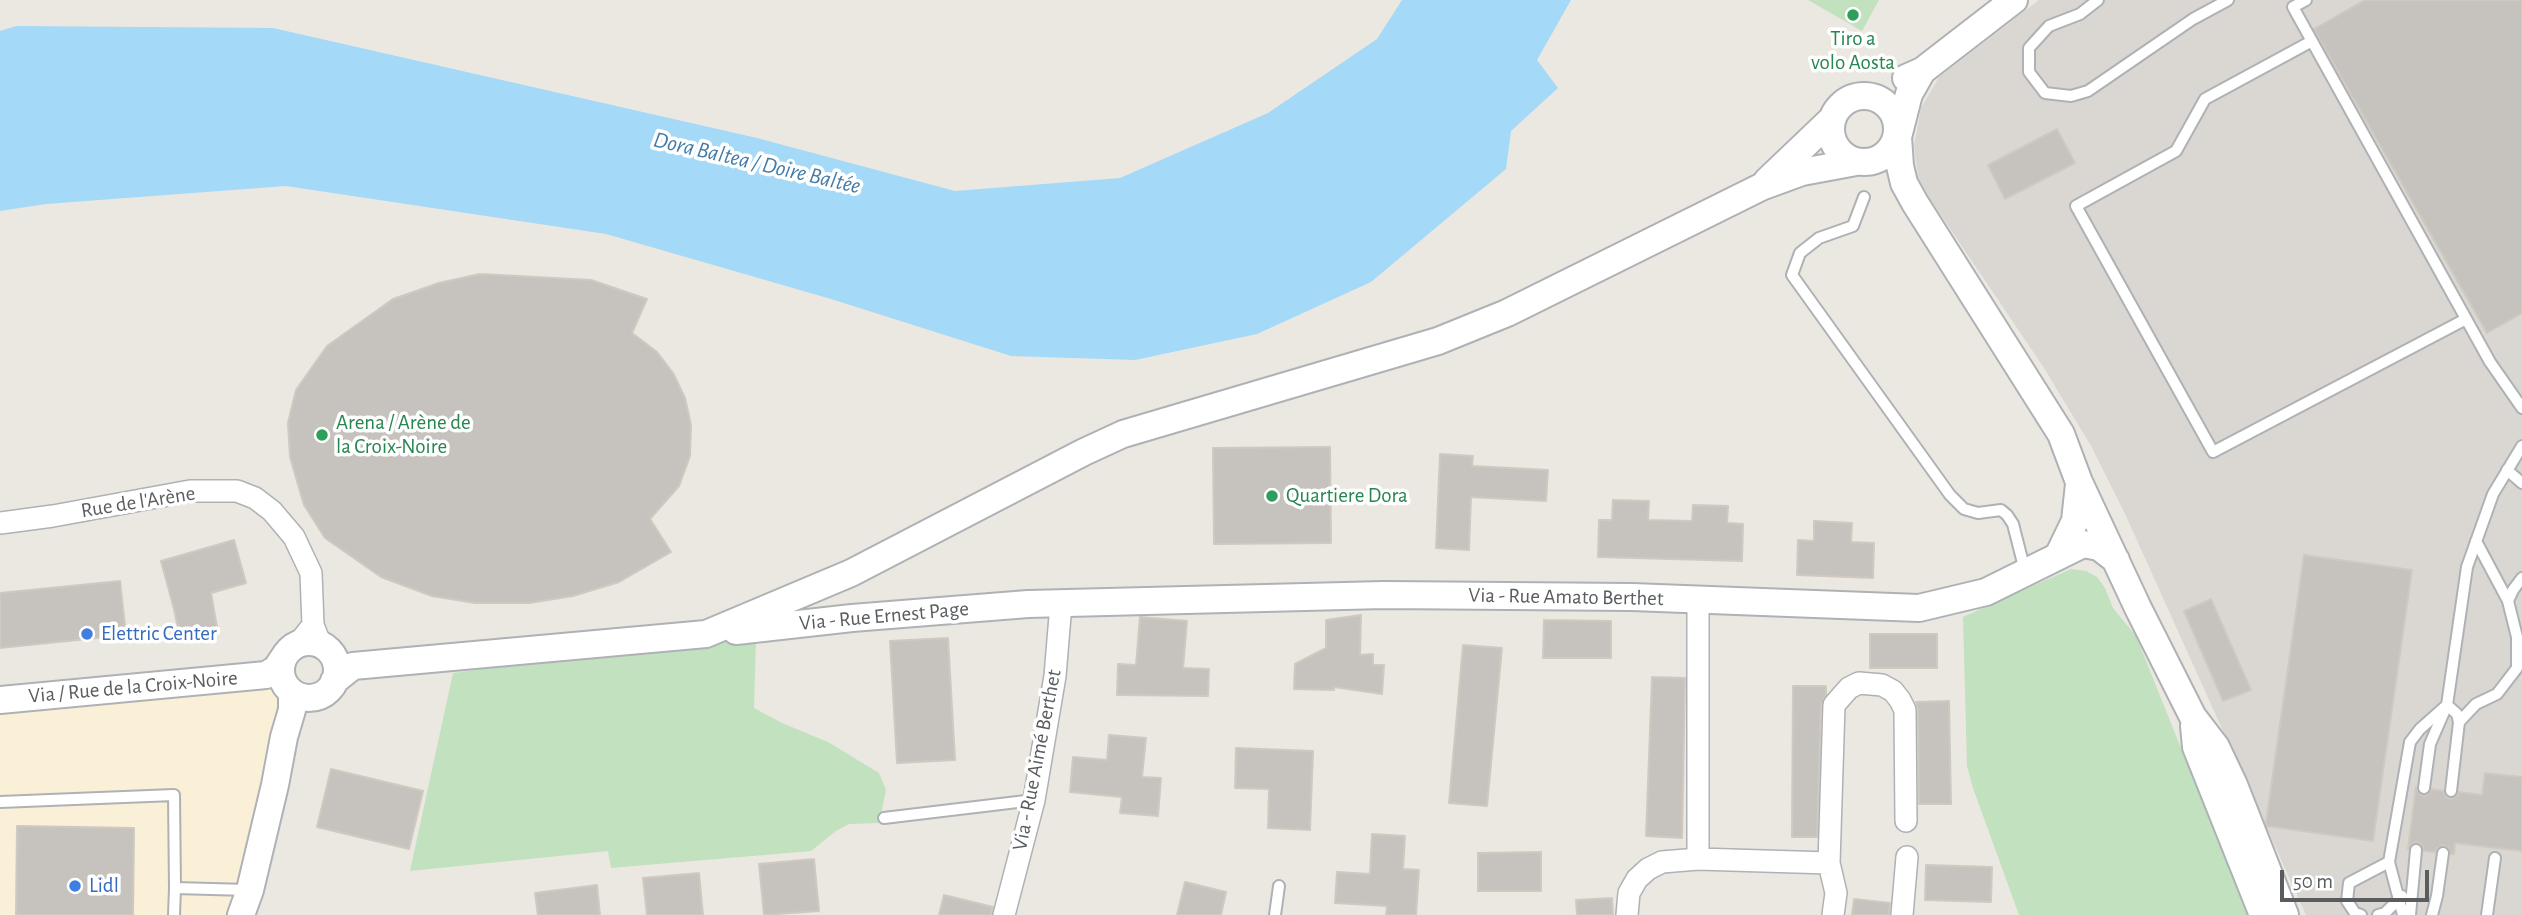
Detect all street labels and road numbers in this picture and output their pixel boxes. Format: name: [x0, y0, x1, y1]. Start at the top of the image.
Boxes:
street label: Rue de l'Arène: [79, 481, 197, 523]
street label: Via - Rue Amato Berthet: [1468, 583, 1664, 611]
street label: Via - Rue Ernest Page: [798, 596, 970, 636]
street label: Via / Rue de la Croix-Noire: [27, 665, 239, 709]
street label: Via - Rue Aimé Berthet: [1007, 667, 1067, 853]

